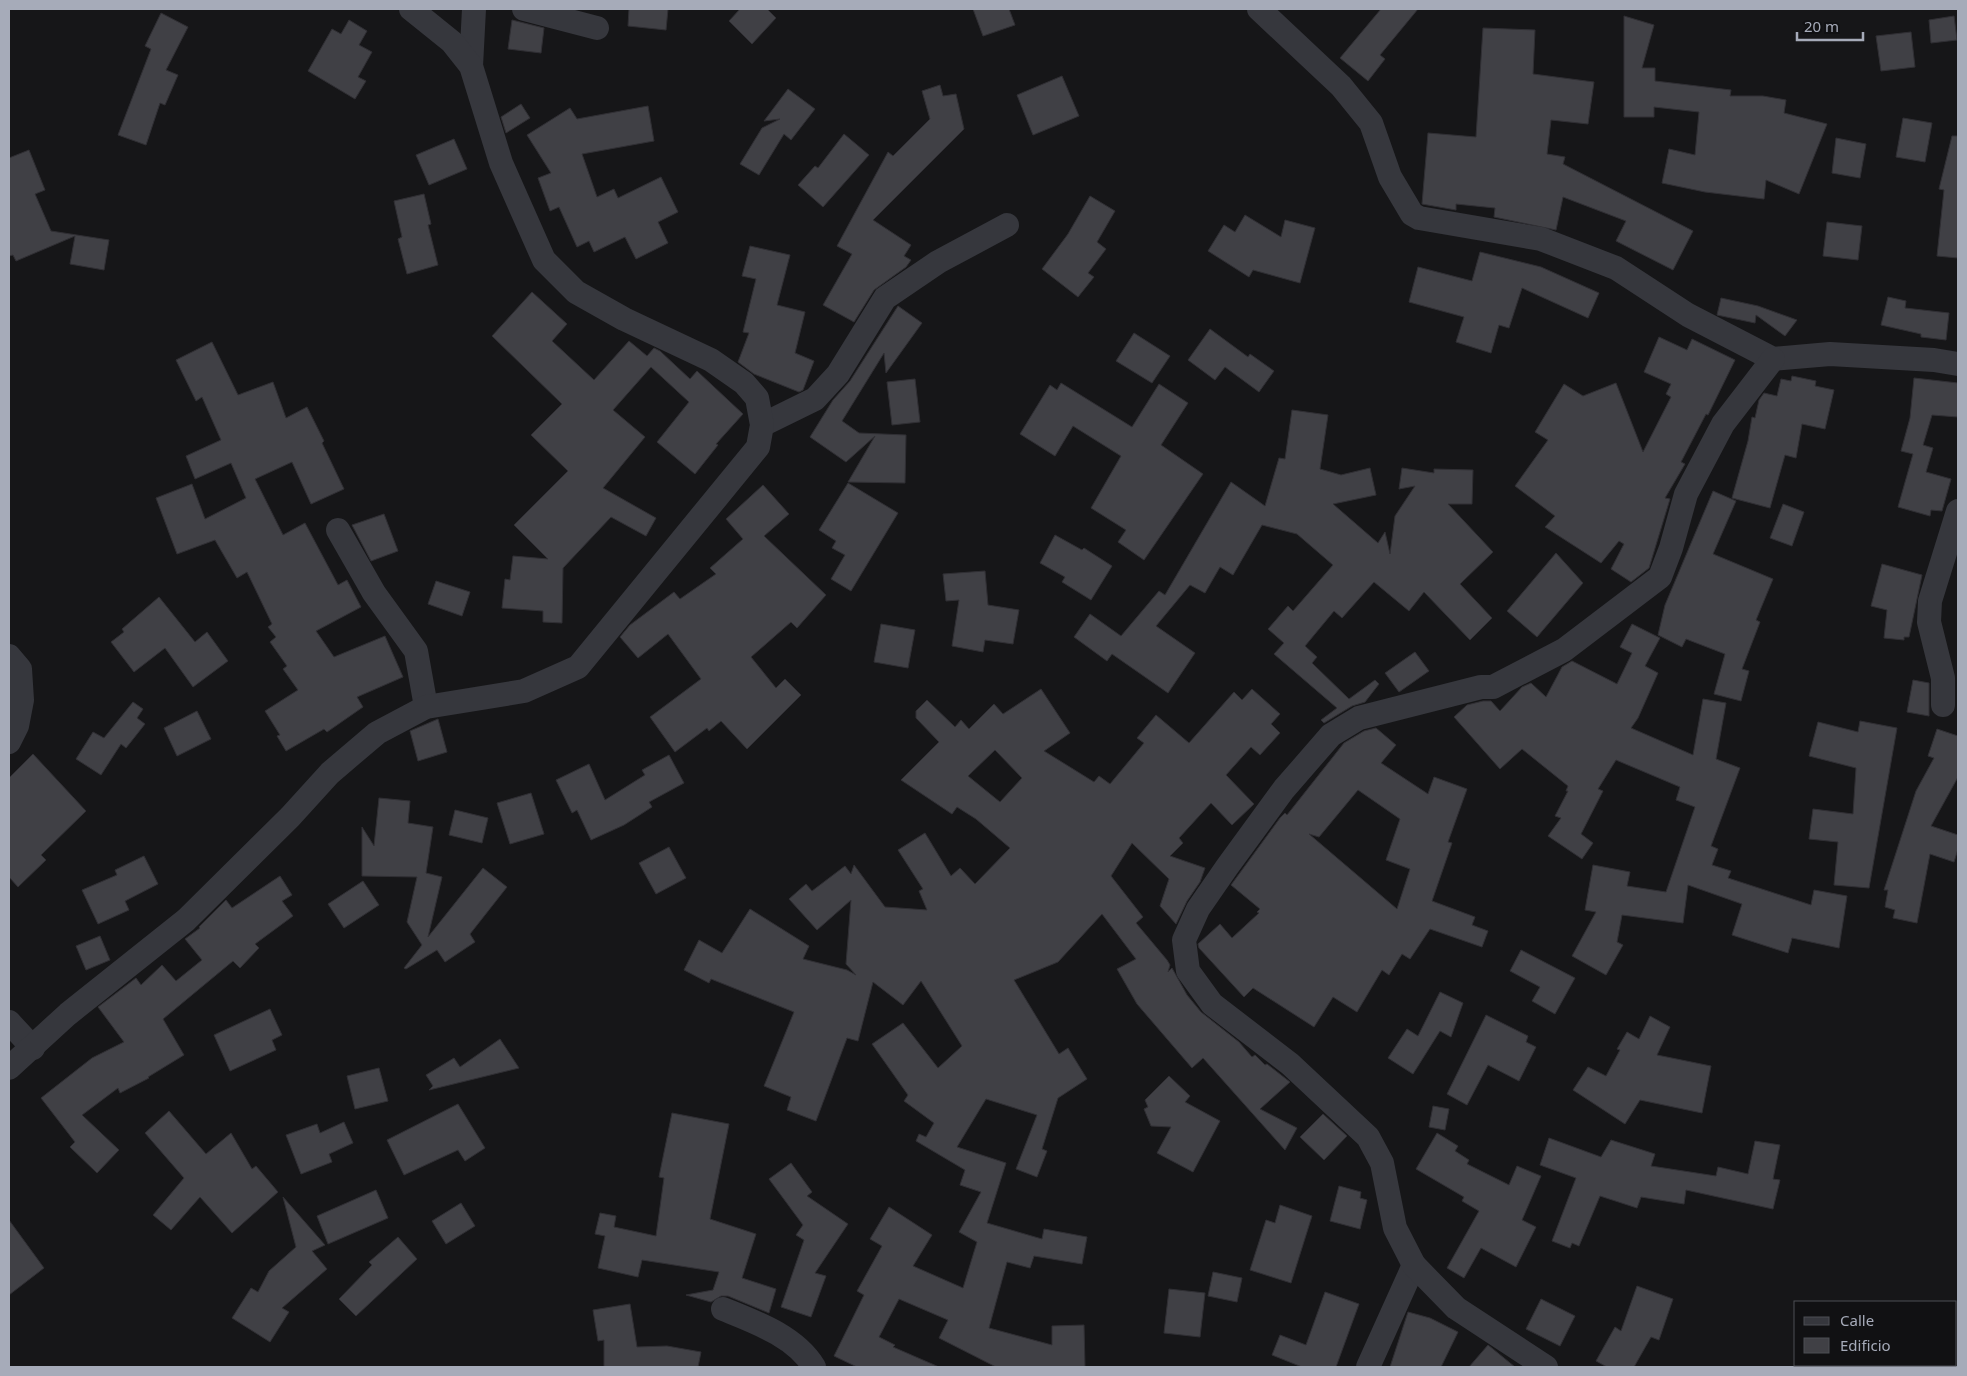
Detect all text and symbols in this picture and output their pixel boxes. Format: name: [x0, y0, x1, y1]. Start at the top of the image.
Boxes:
scale bar: [1797, 10, 1863, 42]
text: 20 m: [1804, 16, 1839, 36]
legend: [1794, 1301, 1957, 1366]
text: Calle: [1840, 1310, 1874, 1330]
text: Edificio: [1840, 1335, 1891, 1355]

